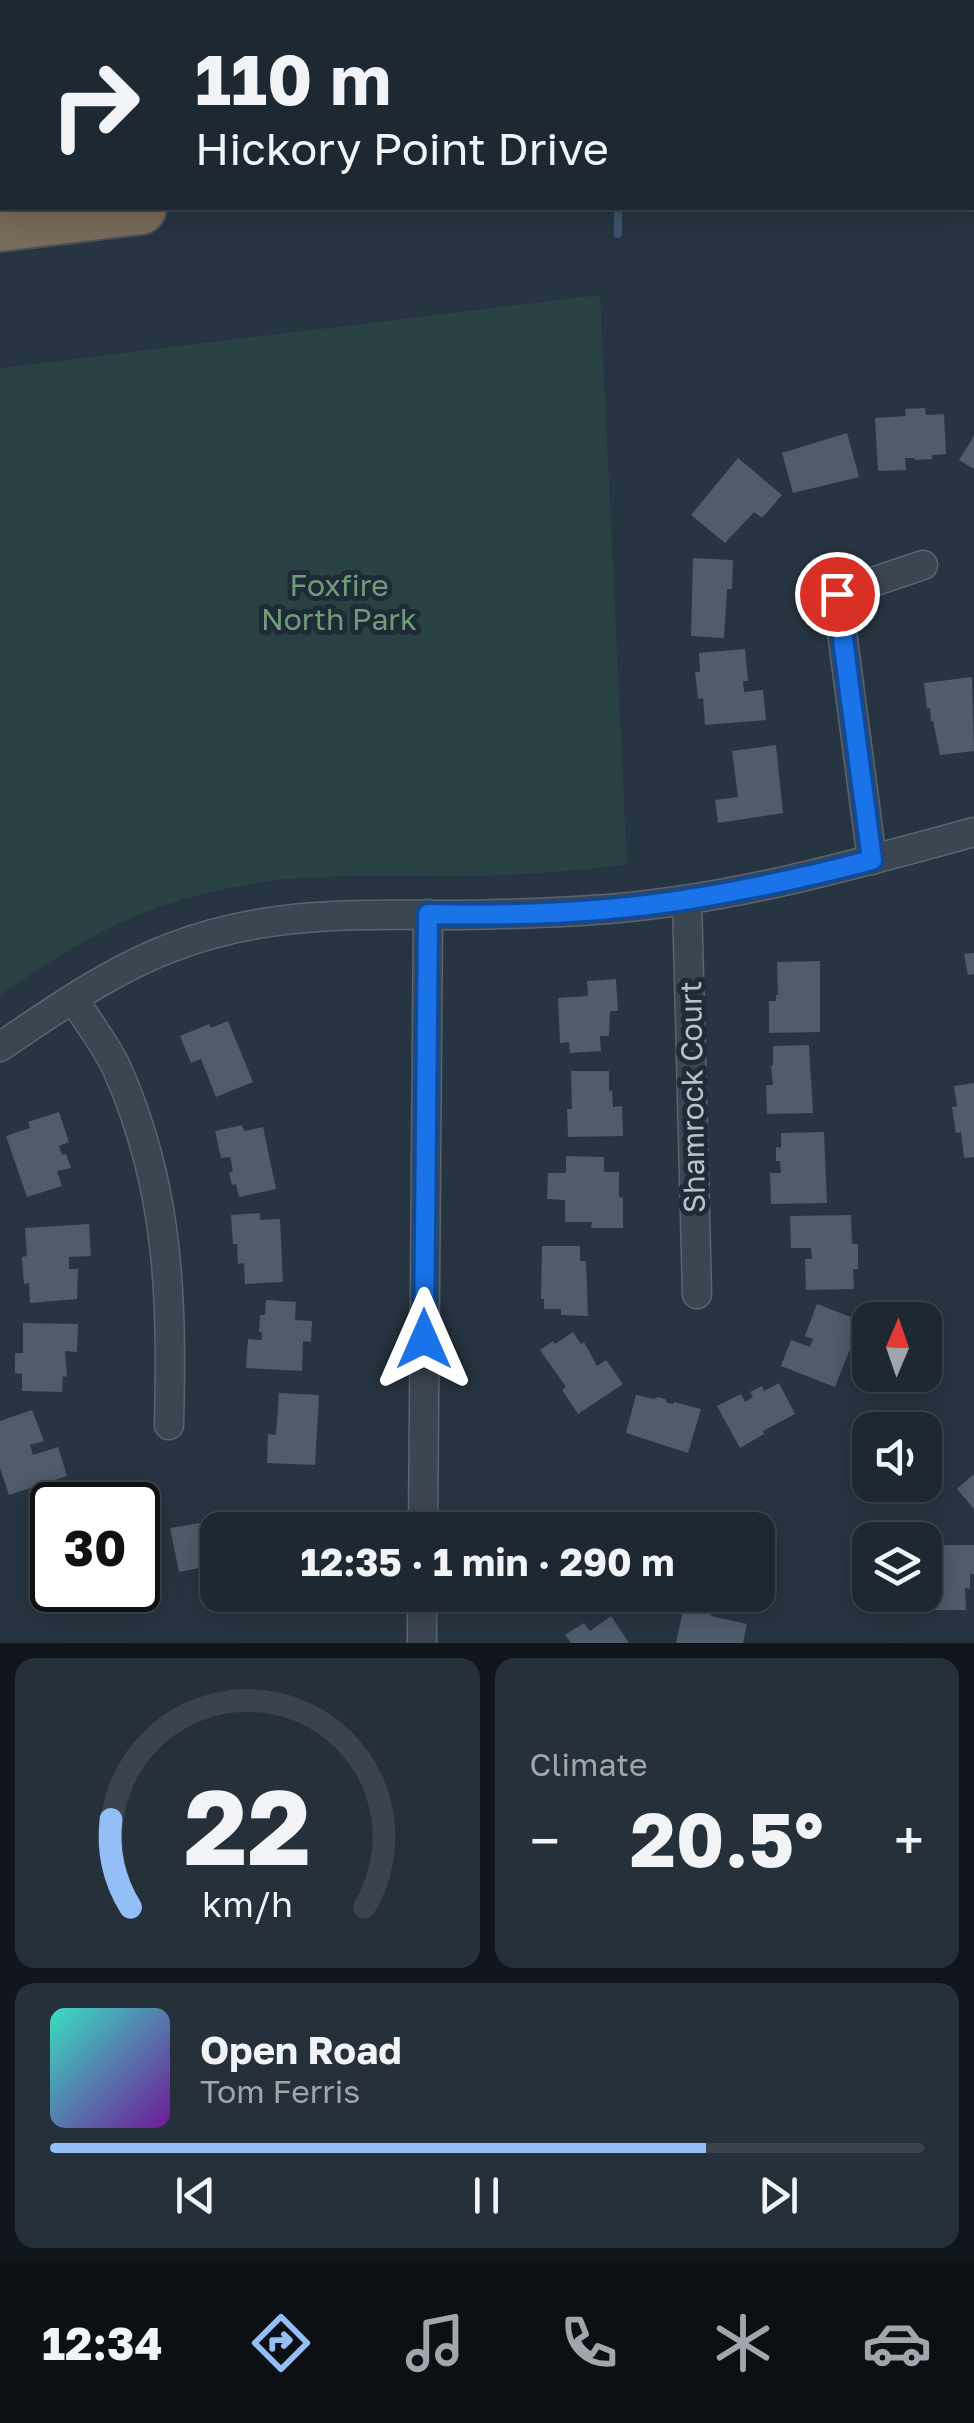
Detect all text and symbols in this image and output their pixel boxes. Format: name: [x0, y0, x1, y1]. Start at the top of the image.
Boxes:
text: 110 m: [195, 36, 391, 120]
icon: right: [30, 40, 160, 170]
text: Hickory Point Drive: [195, 121, 609, 175]
pin: [795, 552, 880, 637]
park label: Foxfire North Park: [261, 567, 417, 637]
icon: arrive: [810, 567, 865, 622]
street label: Shamrock Court: [672, 981, 712, 1213]
position arrow: [372, 1287, 476, 1391]
north arrow: [852, 1302, 942, 1392]
map controls: [852, 1302, 942, 1612]
button: sound: [852, 1412, 942, 1502]
speed limit sign: 30: [30, 1482, 160, 1612]
button: layers: [852, 1522, 942, 1612]
text: 12:35 · 1 min · 290 m: [300, 1539, 675, 1584]
text: Climate: [530, 1745, 648, 1783]
text: 22: [184, 1763, 311, 1888]
text: 20.5°: [630, 1793, 824, 1884]
text: −: [530, 1807, 560, 1873]
text: +: [894, 1807, 924, 1873]
text: km/h: [202, 1882, 293, 1925]
text: Open Road: [200, 2027, 402, 2072]
text: Tom Ferris: [200, 2072, 360, 2110]
icon: previous: [168, 2168, 223, 2223]
icon: pause: [459, 2168, 514, 2223]
icon: next: [751, 2168, 806, 2223]
icon: directions: [246, 2308, 316, 2378]
icon: music: [400, 2308, 470, 2378]
icon: phone: [554, 2308, 624, 2378]
icon: climate: [708, 2308, 778, 2378]
icon: car: [862, 2308, 932, 2378]
text: 12:34: [42, 2316, 163, 2370]

